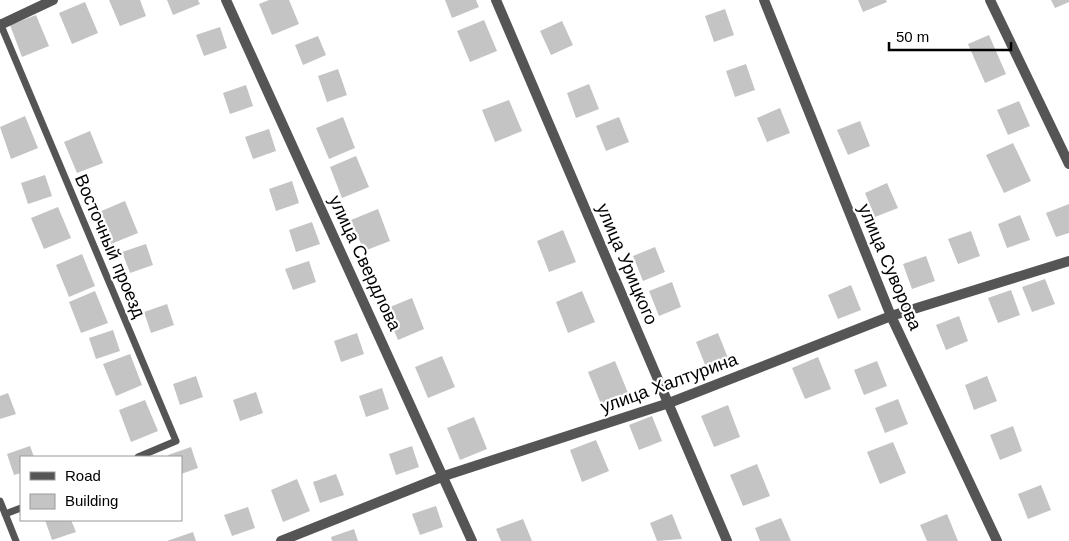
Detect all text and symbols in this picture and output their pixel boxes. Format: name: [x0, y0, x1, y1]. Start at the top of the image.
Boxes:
scale bar: [889, 20, 1012, 52]
text: 50 m: [896, 28, 929, 45]
street label: Восточный проезд: [71, 171, 149, 321]
street label: улица Свердлова: [325, 192, 406, 335]
street label: улица Урицкого: [592, 200, 662, 328]
street label: улица Суворова: [854, 201, 926, 334]
street label: улица Халтурина: [598, 349, 741, 417]
legend: [20, 456, 182, 521]
text: Road: [65, 467, 101, 484]
text: Building: [65, 492, 118, 509]

